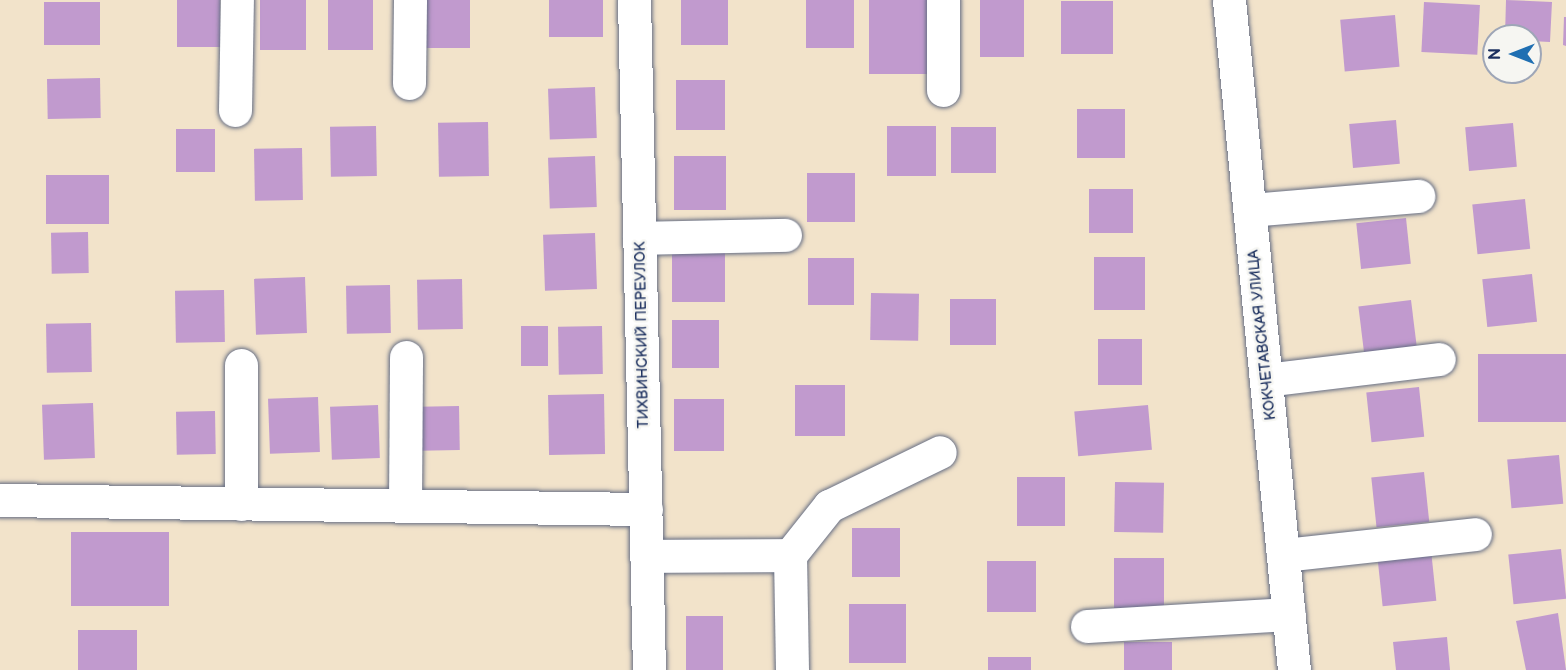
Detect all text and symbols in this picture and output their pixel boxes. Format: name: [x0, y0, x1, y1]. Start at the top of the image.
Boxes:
north arrow: [1482, 24, 1542, 84]
text: N: [1486, 48, 1505, 60]
street label: ТИХВИНСКИЙ ПЕРЕУЛОК: [631, 242, 653, 428]
street label: КОКЧЕТАВСКАЯ УЛИЦА: [1244, 249, 1280, 421]

